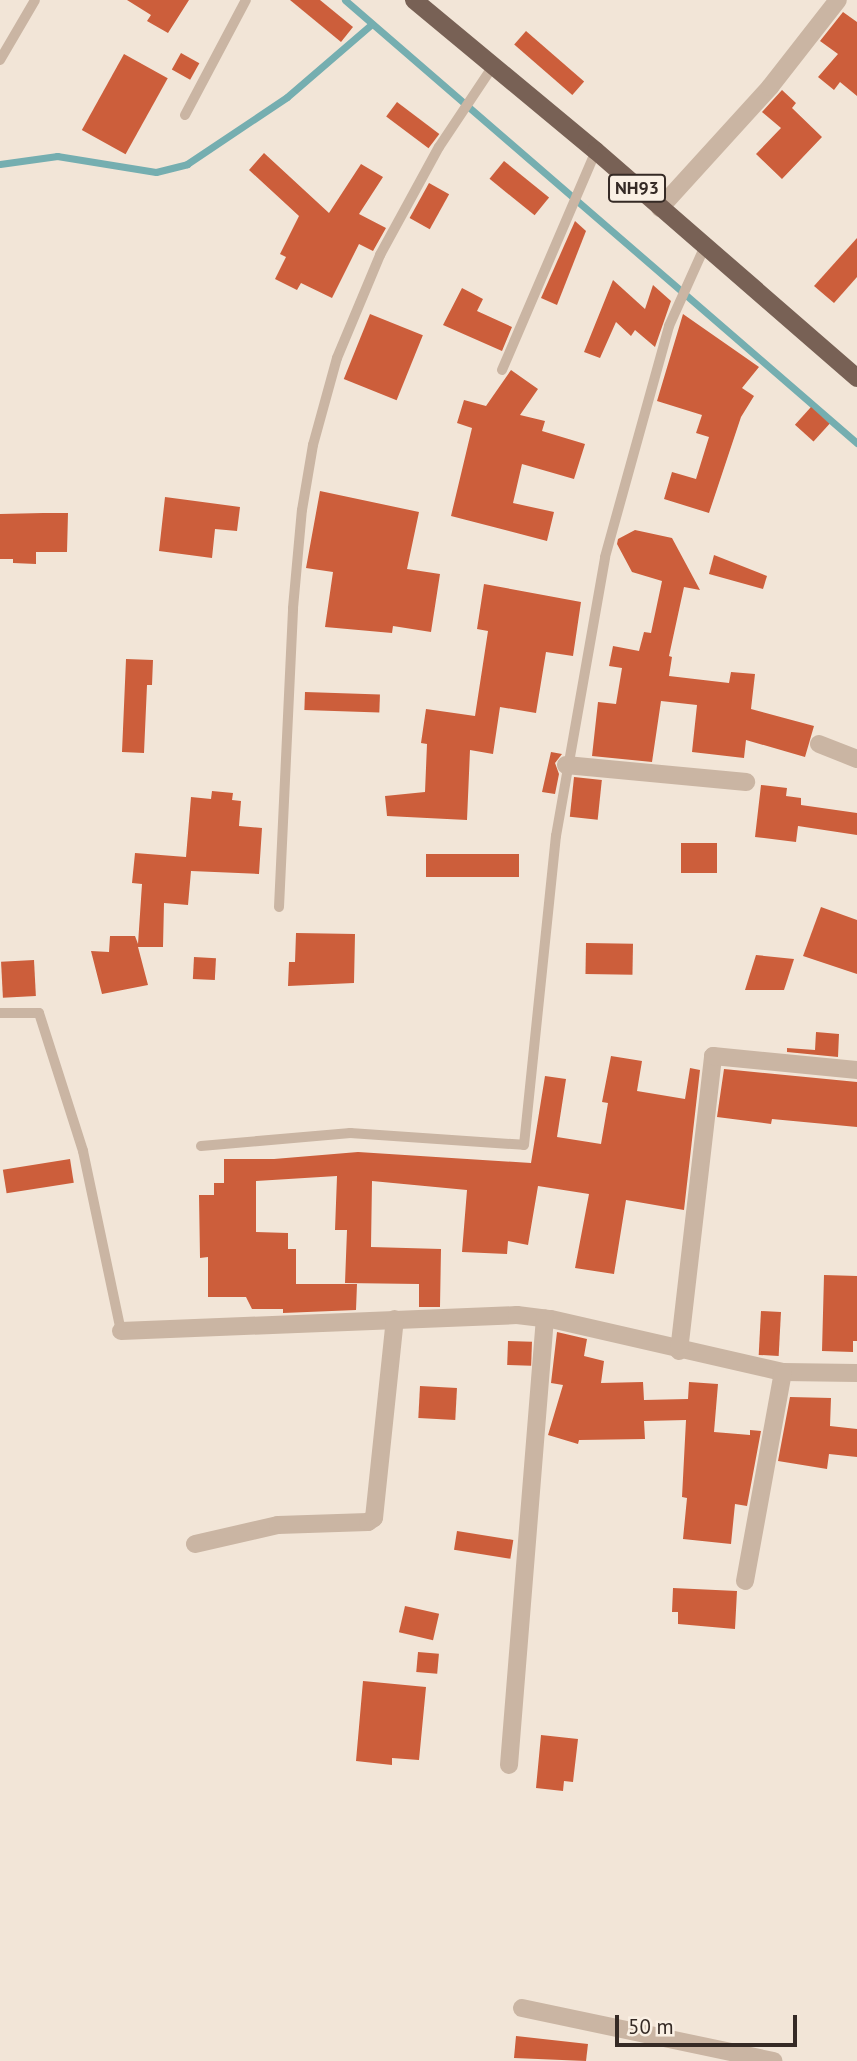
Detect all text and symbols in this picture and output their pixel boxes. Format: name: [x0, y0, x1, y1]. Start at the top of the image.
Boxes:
road number: NH93: [607, 174, 667, 202]
scale bar: [619, 2002, 801, 2046]
text: 50 m: [628, 2013, 674, 2040]

